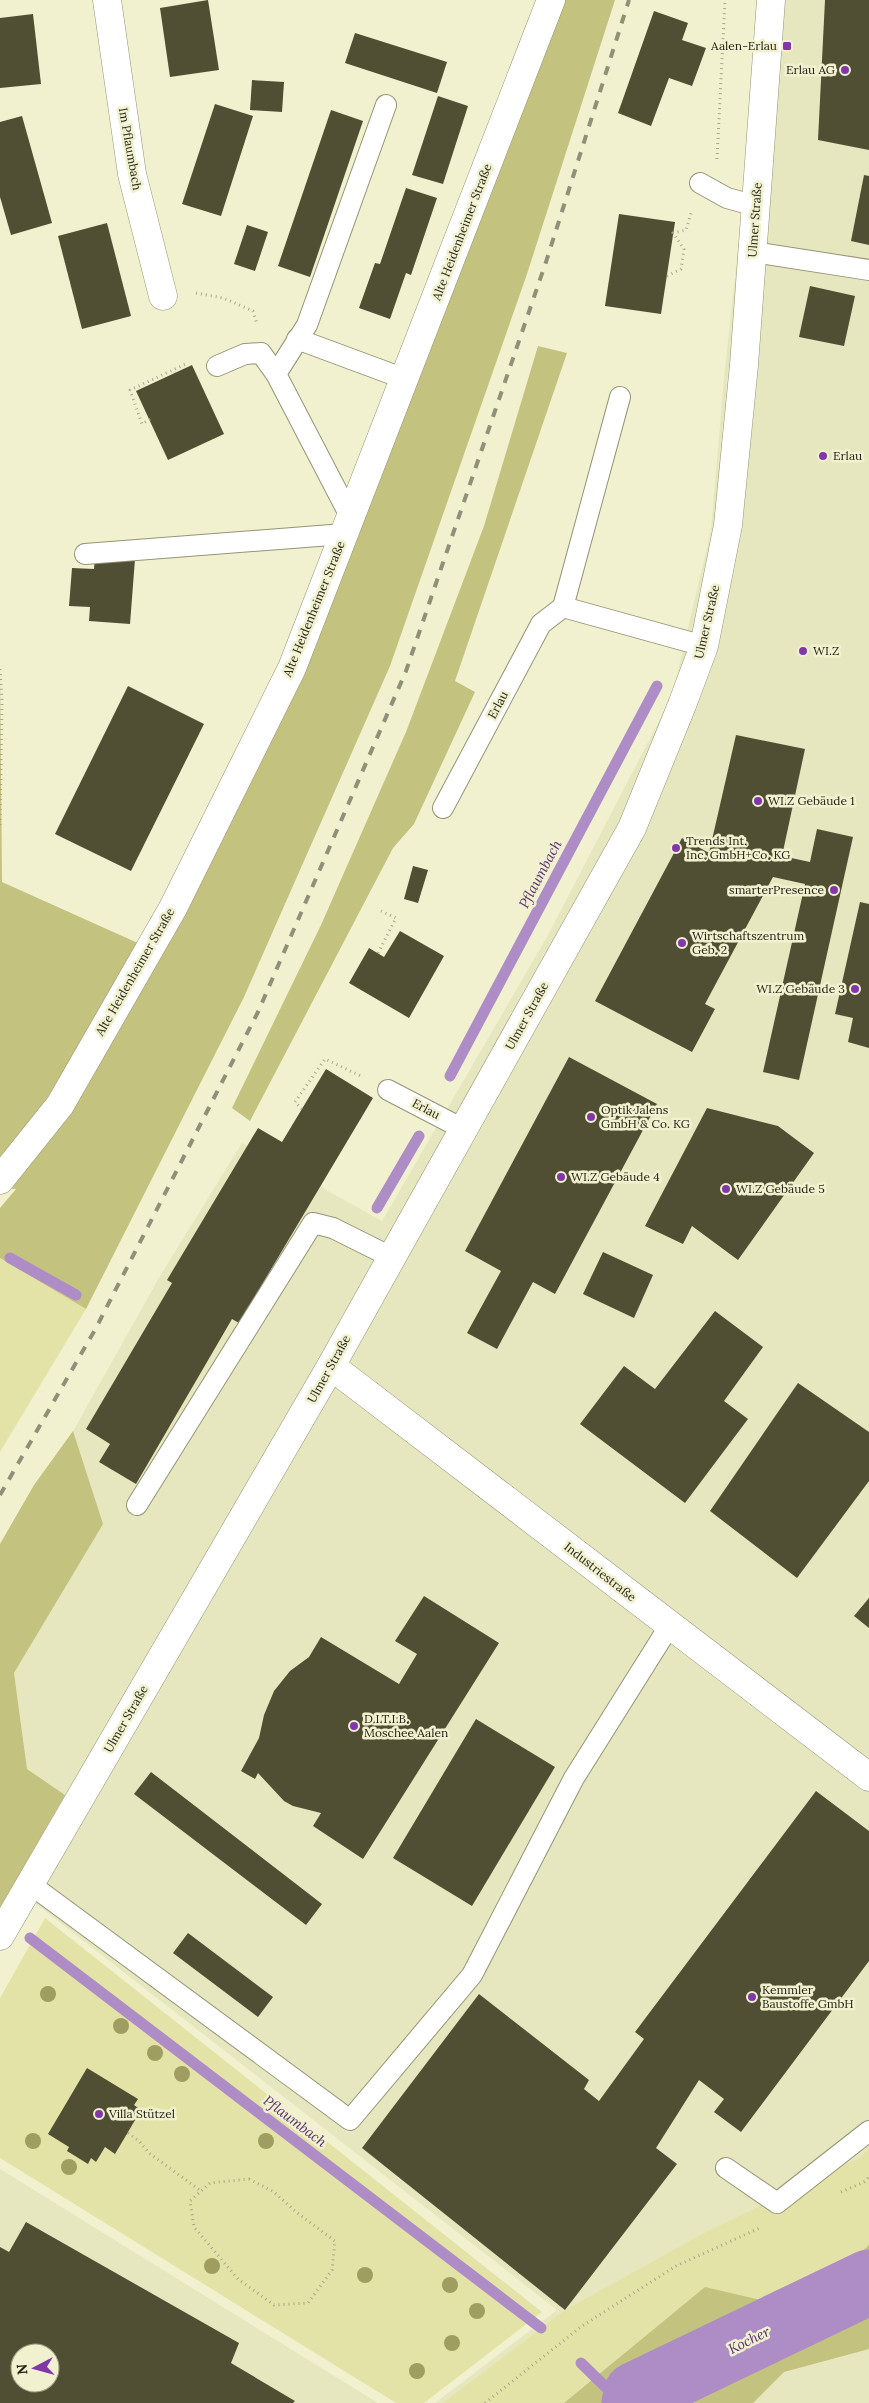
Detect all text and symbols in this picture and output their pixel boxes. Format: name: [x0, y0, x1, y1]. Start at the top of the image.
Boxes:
place label: Aalen-Erlau: [710, 38, 777, 53]
marker: Aalen-Erlau: [781, 40, 793, 52]
place label: Erlau AG: [786, 62, 835, 77]
marker: Erlau AG: [839, 64, 851, 76]
street label: Im Pflaumbach: [116, 106, 145, 191]
street label: Alte Heidenheimer Straße: [428, 161, 495, 303]
street label: Ulmer Straße: [744, 181, 765, 258]
place label: Erlau: [833, 448, 862, 463]
marker: Erlau: [817, 450, 829, 462]
street label: Alte Heidenheimer Straße: [279, 538, 348, 680]
street label: Ulmer Straße: [691, 583, 722, 660]
place label: WI.Z: [813, 643, 839, 658]
marker: WI.Z: [797, 645, 809, 657]
street label: Erlau: [484, 688, 511, 721]
place label: WI.Z Gebäude 1: [768, 793, 855, 808]
marker: WI.Z Gebäude 1: [752, 795, 764, 807]
place label: Trends Int. Inc. GmbH+Co. KG: [686, 833, 790, 862]
water label: Pflaumbach: [515, 837, 565, 911]
marker: Trends Int. Inc. GmbH+Co. KG: [670, 842, 682, 854]
place label: smarterPresence: [729, 882, 824, 897]
marker: smarterPresence: [828, 884, 840, 896]
street label: Alte Heidenheimer Straße: [91, 905, 178, 1039]
place label: Wirtschaftszentrum Geb. 2: [692, 928, 804, 957]
marker: Wirtschaftszentrum Geb. 2: [676, 937, 688, 949]
street label: Ulmer Straße: [502, 979, 552, 1052]
place label: WI.Z Gebäude 3: [756, 981, 845, 996]
marker: WI.Z Gebäude 3: [849, 983, 861, 995]
street label: Erlau: [410, 1095, 443, 1122]
place label: Optik Jalens GmbH & Co. KG: [601, 1102, 690, 1131]
marker: Optik Jalens GmbH & Co. KG: [585, 1111, 597, 1123]
place label: WI.Z Gebäude 4: [571, 1169, 660, 1184]
marker: WI.Z Gebäude 4: [555, 1171, 567, 1183]
place label: WI.Z Gebäude 5: [736, 1181, 825, 1196]
marker: WI.Z Gebäude 5: [720, 1183, 732, 1195]
street label: Ulmer Straße: [304, 1332, 354, 1405]
street label: Industriestraße: [561, 1539, 640, 1605]
street label: Ulmer Straße: [100, 1682, 151, 1755]
place label: D.I.T.I.B. Moschee Aalen: [364, 1711, 448, 1740]
marker: D.I.T.I.B. Moschee Aalen: [348, 1720, 360, 1732]
place label: Kemmler Baustoffe GmbH: [762, 1982, 854, 2011]
marker: Kemmler Baustoffe GmbH: [746, 1991, 758, 2003]
water label: Pflaumbach: [260, 2091, 330, 2151]
place label: Villa Stützel: [108, 2106, 175, 2121]
marker: Villa Stützel: [93, 2108, 105, 2120]
water label: Kocher: [725, 2322, 773, 2358]
north arrow: [10, 2343, 60, 2393]
text: N: [13, 2363, 32, 2376]

